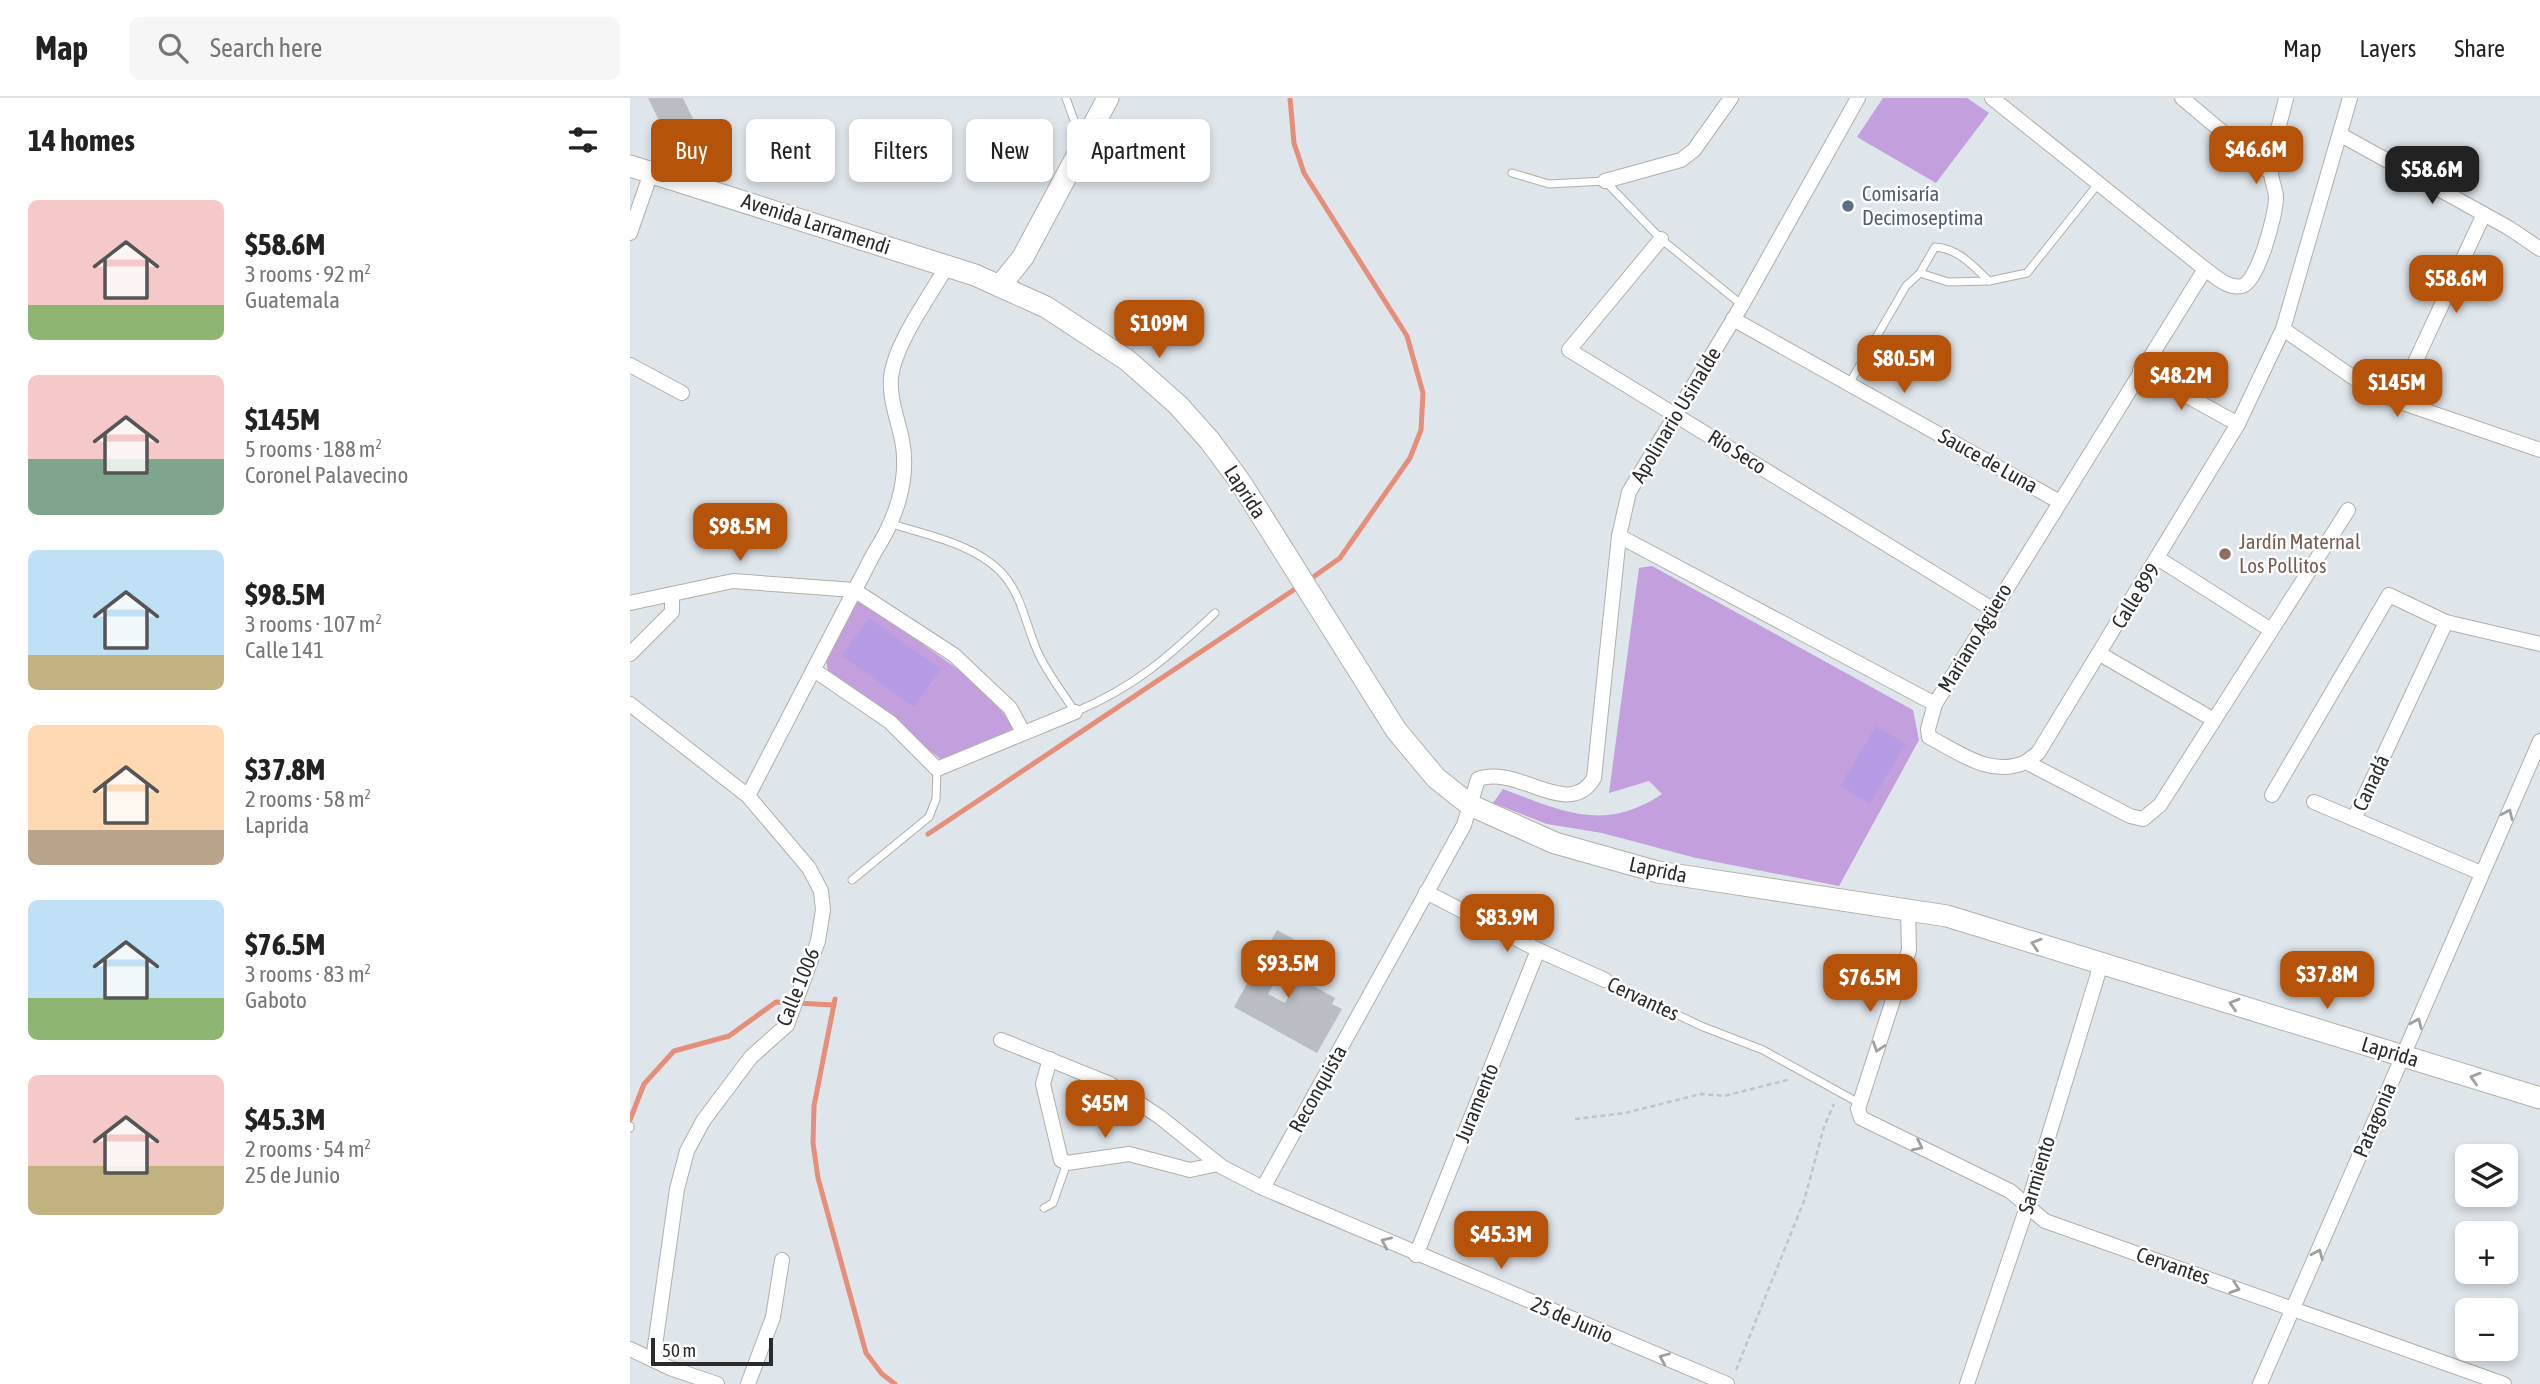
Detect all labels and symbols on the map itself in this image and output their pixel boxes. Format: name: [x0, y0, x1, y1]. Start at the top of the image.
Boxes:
pin: $46.6M: [2199, 126, 2313, 186]
pin: $58.6M: [2375, 146, 2489, 206]
place label: Comisaría Decimoseptima: [1862, 181, 1983, 229]
street label: Avenida Larramendi: [739, 188, 894, 258]
marker: Comisaría Decimoseptima: [1840, 198, 1856, 214]
pin: $58.6M: [2399, 256, 2513, 315]
pin: $109M: [1110, 300, 1208, 360]
pin: $80.5M: [1847, 336, 1961, 395]
street label: Apolinario Usinalde: [1625, 342, 1725, 487]
pin: $48.2M: [2124, 352, 2238, 412]
pin: $145M: [2348, 360, 2446, 419]
street label: Sauce de Luna: [1935, 423, 2042, 497]
street label: Río Seco: [1704, 424, 1771, 478]
street label: Laprida: [1220, 460, 1272, 523]
pin: $98.5M: [683, 504, 797, 563]
place label: Jardín Maternal Los Pollitos: [2239, 529, 2361, 577]
marker: Jardín Maternal Los Pollitos: [2217, 546, 2233, 562]
street label: Calle 899: [2106, 559, 2164, 632]
street label: Mariano Agüero: [1932, 579, 2016, 696]
street label: Canadá: [2347, 751, 2393, 814]
one-way arrow: [2499, 809, 2513, 821]
street label: Laprida: [1627, 851, 1689, 887]
pin: $83.9M: [1450, 894, 1564, 954]
one-way arrow: [2030, 937, 2042, 952]
pin: $93.5M: [1231, 940, 1345, 1000]
street label: Calle 1006: [771, 944, 824, 1029]
pin: $37.8M: [2270, 951, 2384, 1011]
pin: $76.5M: [1813, 954, 1927, 1014]
street label: Cervantes: [1604, 971, 1683, 1025]
one-way arrow: [2228, 998, 2240, 1013]
one-way arrow: [2409, 1017, 2423, 1030]
street label: Laprida: [2359, 1031, 2422, 1071]
one-way arrow: [1872, 1040, 1886, 1052]
street label: Reconquista: [1283, 1041, 1351, 1136]
street label: Juramento: [1449, 1060, 1503, 1146]
one-way arrow: [2469, 1071, 2481, 1086]
street label: Patagonia: [2348, 1079, 2401, 1161]
pin: $45M: [1064, 1080, 1146, 1140]
street label: Sarmiento: [2013, 1133, 2059, 1217]
one-way arrow: [1911, 1138, 1923, 1152]
pin: $45.3M: [1444, 1212, 1558, 1271]
one-way arrow: [1381, 1236, 1394, 1250]
street label: Cervantes: [2133, 1241, 2213, 1289]
one-way arrow: [2310, 1249, 2324, 1262]
one-way arrow: [2229, 1280, 2241, 1294]
street label: 25 de Junio: [1528, 1291, 1617, 1347]
scale bar: [651, 1335, 774, 1367]
one-way arrow: [1659, 1352, 1671, 1366]

